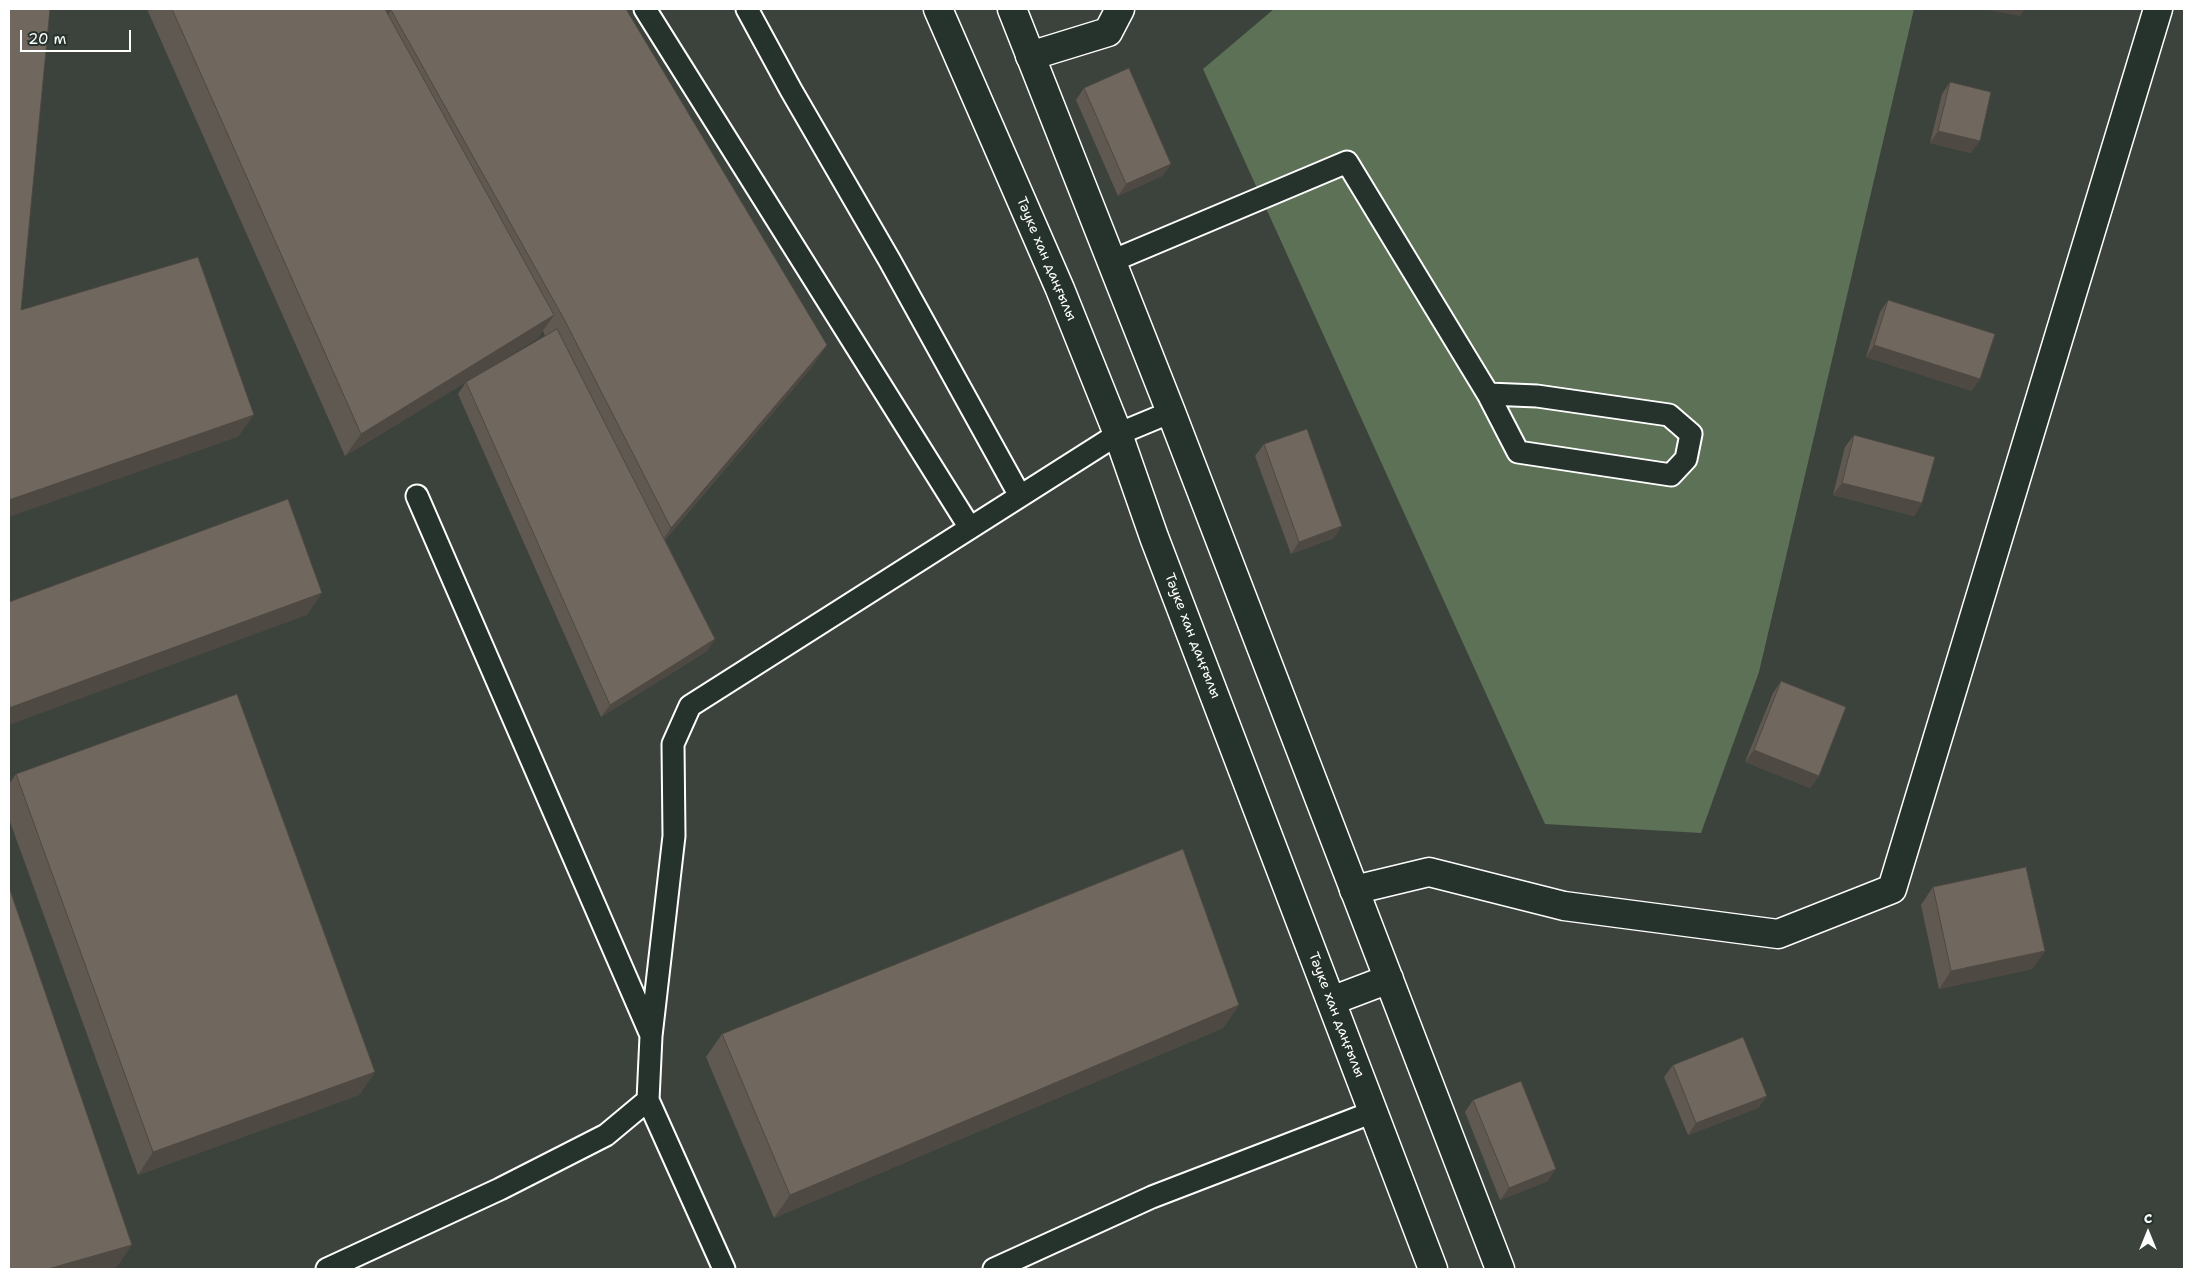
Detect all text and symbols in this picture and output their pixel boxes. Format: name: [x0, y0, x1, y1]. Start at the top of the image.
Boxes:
scale bar: [22, 20, 134, 52]
text: 20 m: [28, 29, 67, 49]
street label: Тәуке хан даңғылы: [1012, 195, 1080, 323]
street label: Тәуке хан даңғылы: [1160, 571, 1224, 701]
street label: Тәуке хан даңғылы: [1304, 950, 1368, 1080]
north arrow: [2123, 1208, 2173, 1258]
text: С: [2144, 1209, 2152, 1227]

